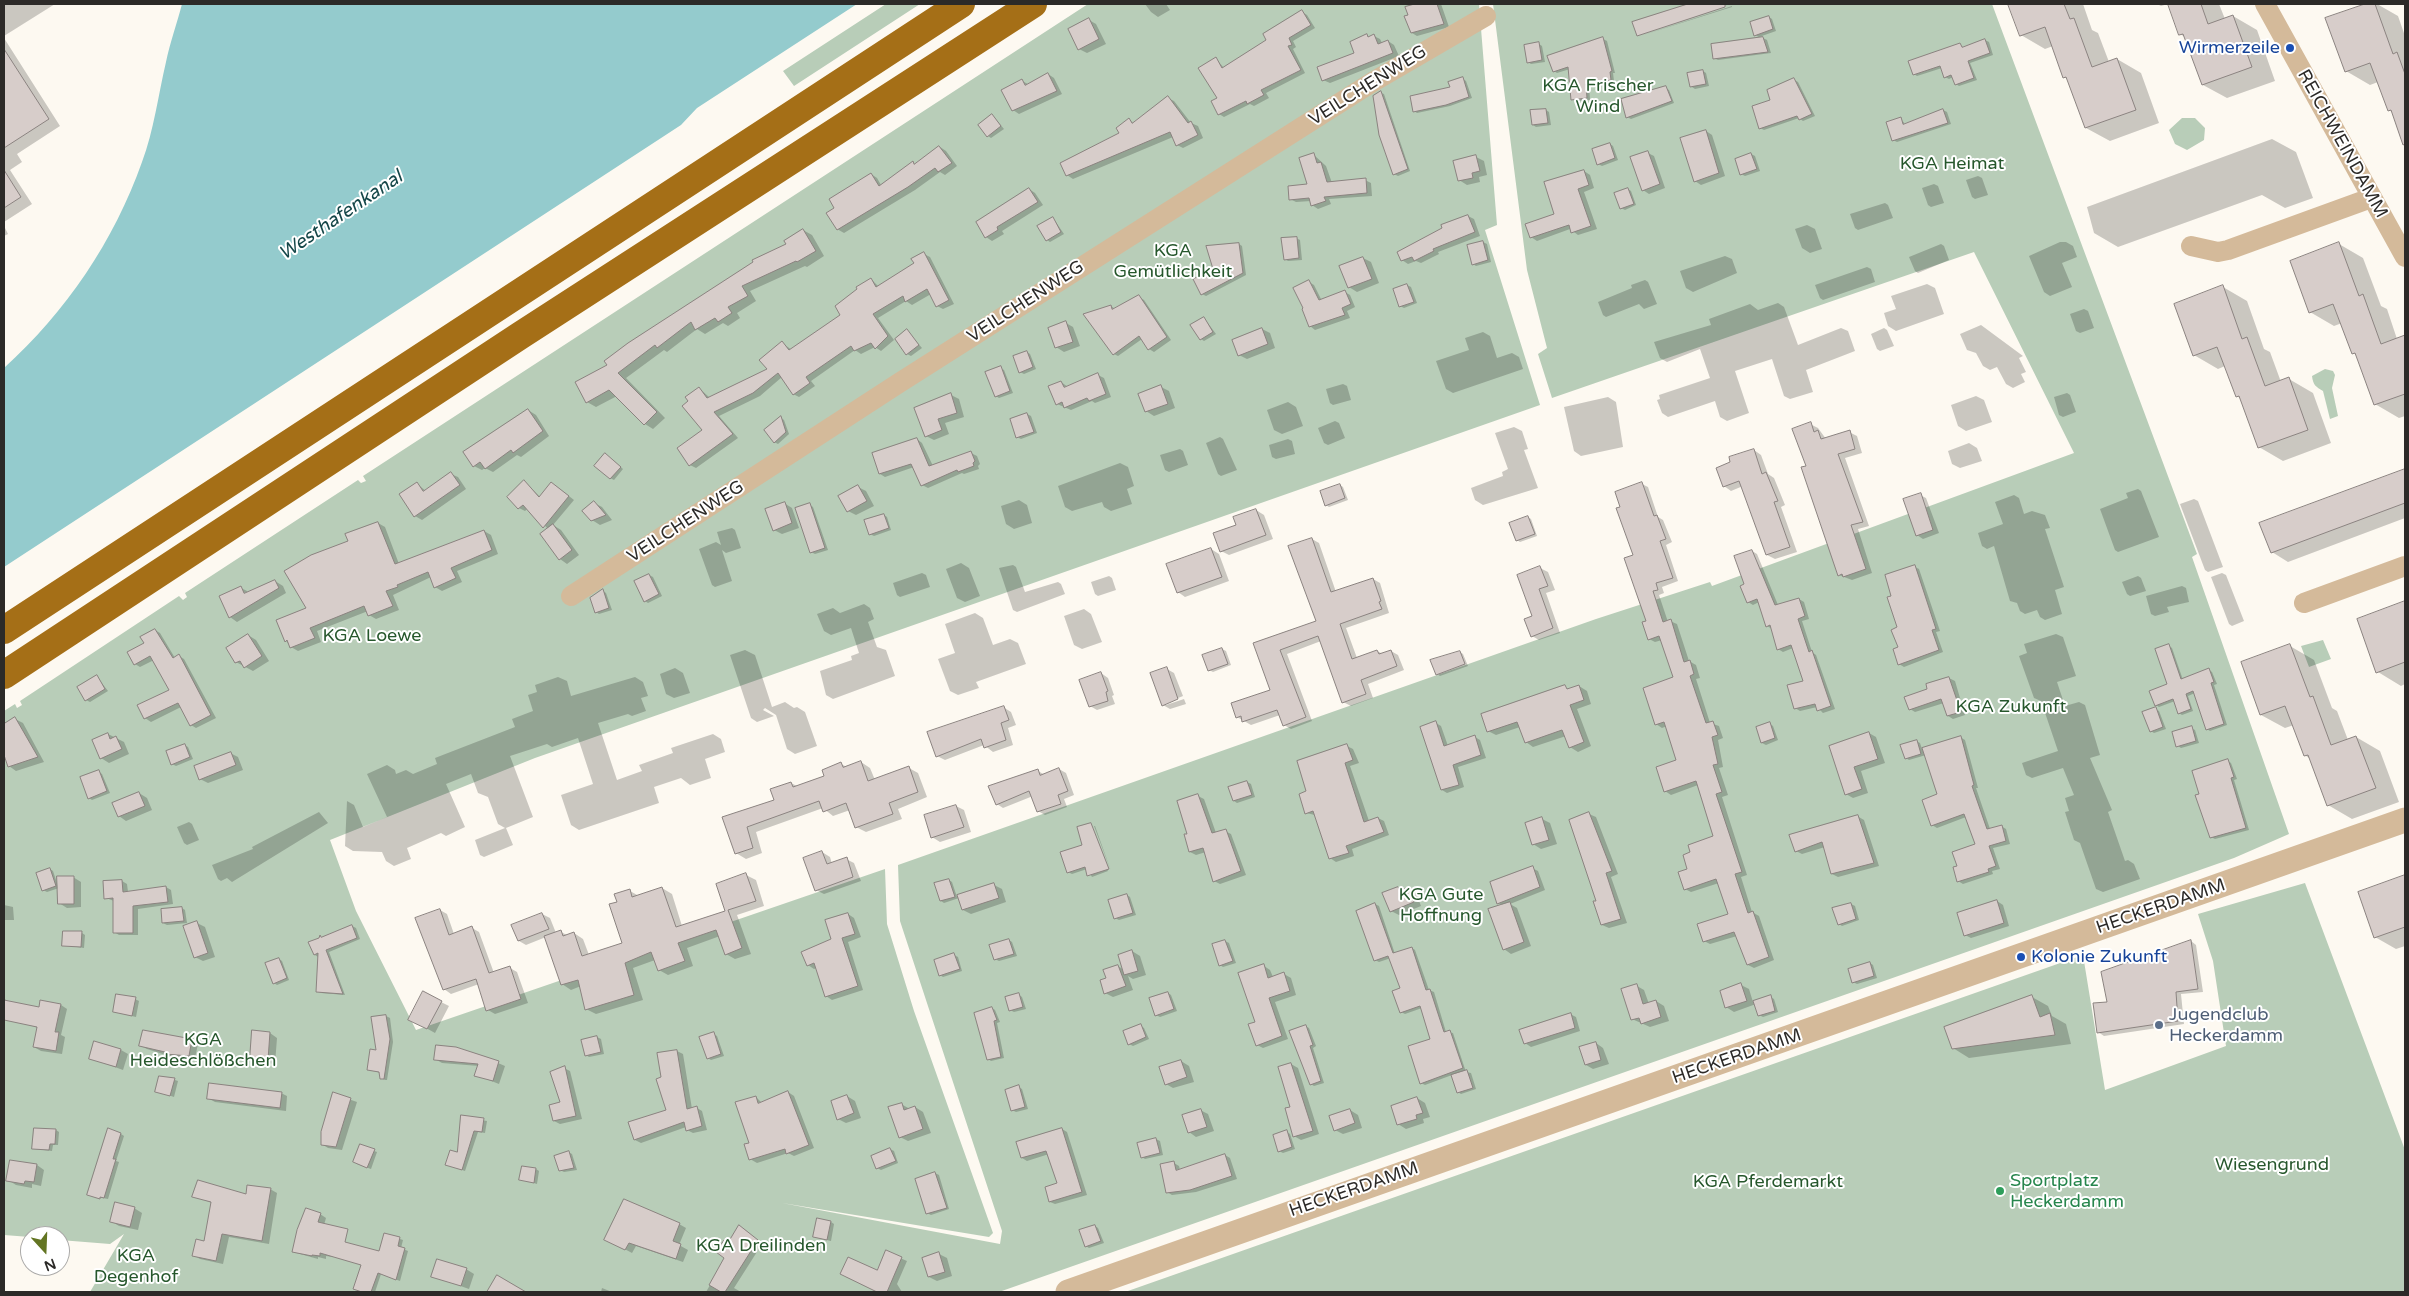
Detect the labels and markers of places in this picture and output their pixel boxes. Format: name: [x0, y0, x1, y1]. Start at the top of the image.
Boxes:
place label: Wirmerzeile: [2179, 37, 2280, 59]
marker: Wirmerzeile: [2284, 42, 2296, 54]
place label: Kolonie Zukunft: [2031, 946, 2167, 968]
marker: Kolonie Zukunft: [2015, 951, 2027, 963]
place label: Jugendclub Heckerdamm: [2169, 1004, 2283, 1046]
marker: Jugendclub Heckerdamm: [2153, 1019, 2165, 1031]
place label: Sportplatz Heckerdamm: [2010, 1170, 2124, 1212]
marker: Sportplatz Heckerdamm: [1994, 1185, 2006, 1197]

